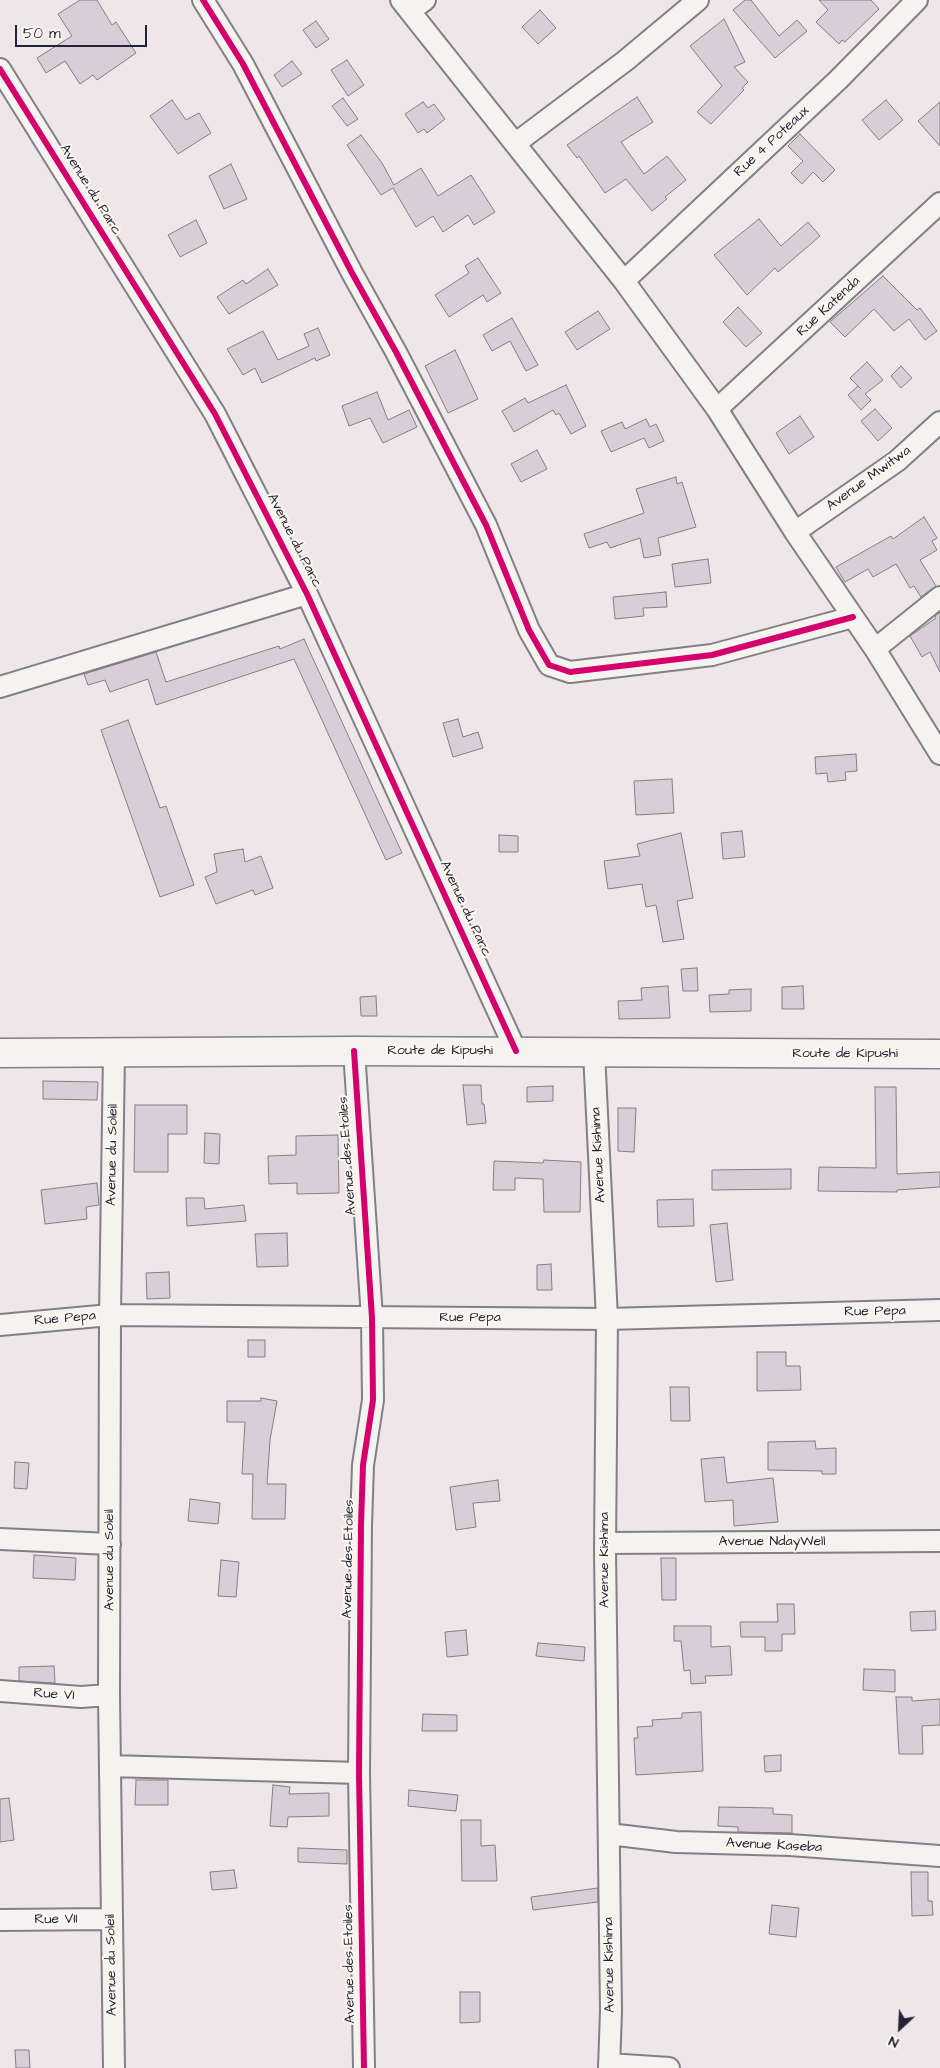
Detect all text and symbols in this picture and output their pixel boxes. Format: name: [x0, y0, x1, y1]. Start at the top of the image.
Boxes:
scale bar: [18, 15, 150, 47]
text: 50 m: [23, 23, 61, 44]
street label: Rue 4 Poteaux: [731, 103, 813, 181]
street label: Avenue du Parc: [55, 142, 125, 238]
street label: Rue Katenda: [794, 273, 864, 341]
street label: Avenue Mwitwa: [824, 443, 914, 515]
street label: Avenue du Parc: [263, 491, 325, 591]
street label: Avenue du Parc: [435, 858, 495, 960]
street label: Route de Kipushi: [387, 1043, 493, 1059]
street label: Route de Kipushi: [792, 1046, 898, 1062]
street label: Avenue des Etoiles: [335, 1096, 361, 1216]
street label: Avenue du Soleil: [104, 1104, 122, 1206]
street label: Avenue Kishima: [588, 1107, 610, 1203]
street label: Rue Pepa: [844, 1303, 906, 1321]
street label: Rue Pepa: [34, 1308, 96, 1330]
street label: Rue Pepa: [439, 1310, 501, 1326]
street label: Avenue des Etoiles: [340, 1499, 358, 1619]
street label: Avenue du Soleil: [102, 1509, 118, 1611]
street label: Avenue Kishima: [597, 1512, 613, 1608]
street label: Avenue NdayWell: [719, 1534, 825, 1550]
street label: Rue VI: [33, 1685, 75, 1705]
street label: Avenue Kaseba: [725, 1835, 823, 1857]
street label: Avenue des Etoiles: [341, 1904, 359, 2024]
street label: Rue VII: [34, 1911, 78, 1929]
street label: Avenue du Soleil: [103, 1914, 121, 2016]
street label: Avenue Kishima: [601, 1917, 619, 2013]
north arrow: [875, 2003, 925, 2053]
text: N: [885, 2031, 902, 2053]

